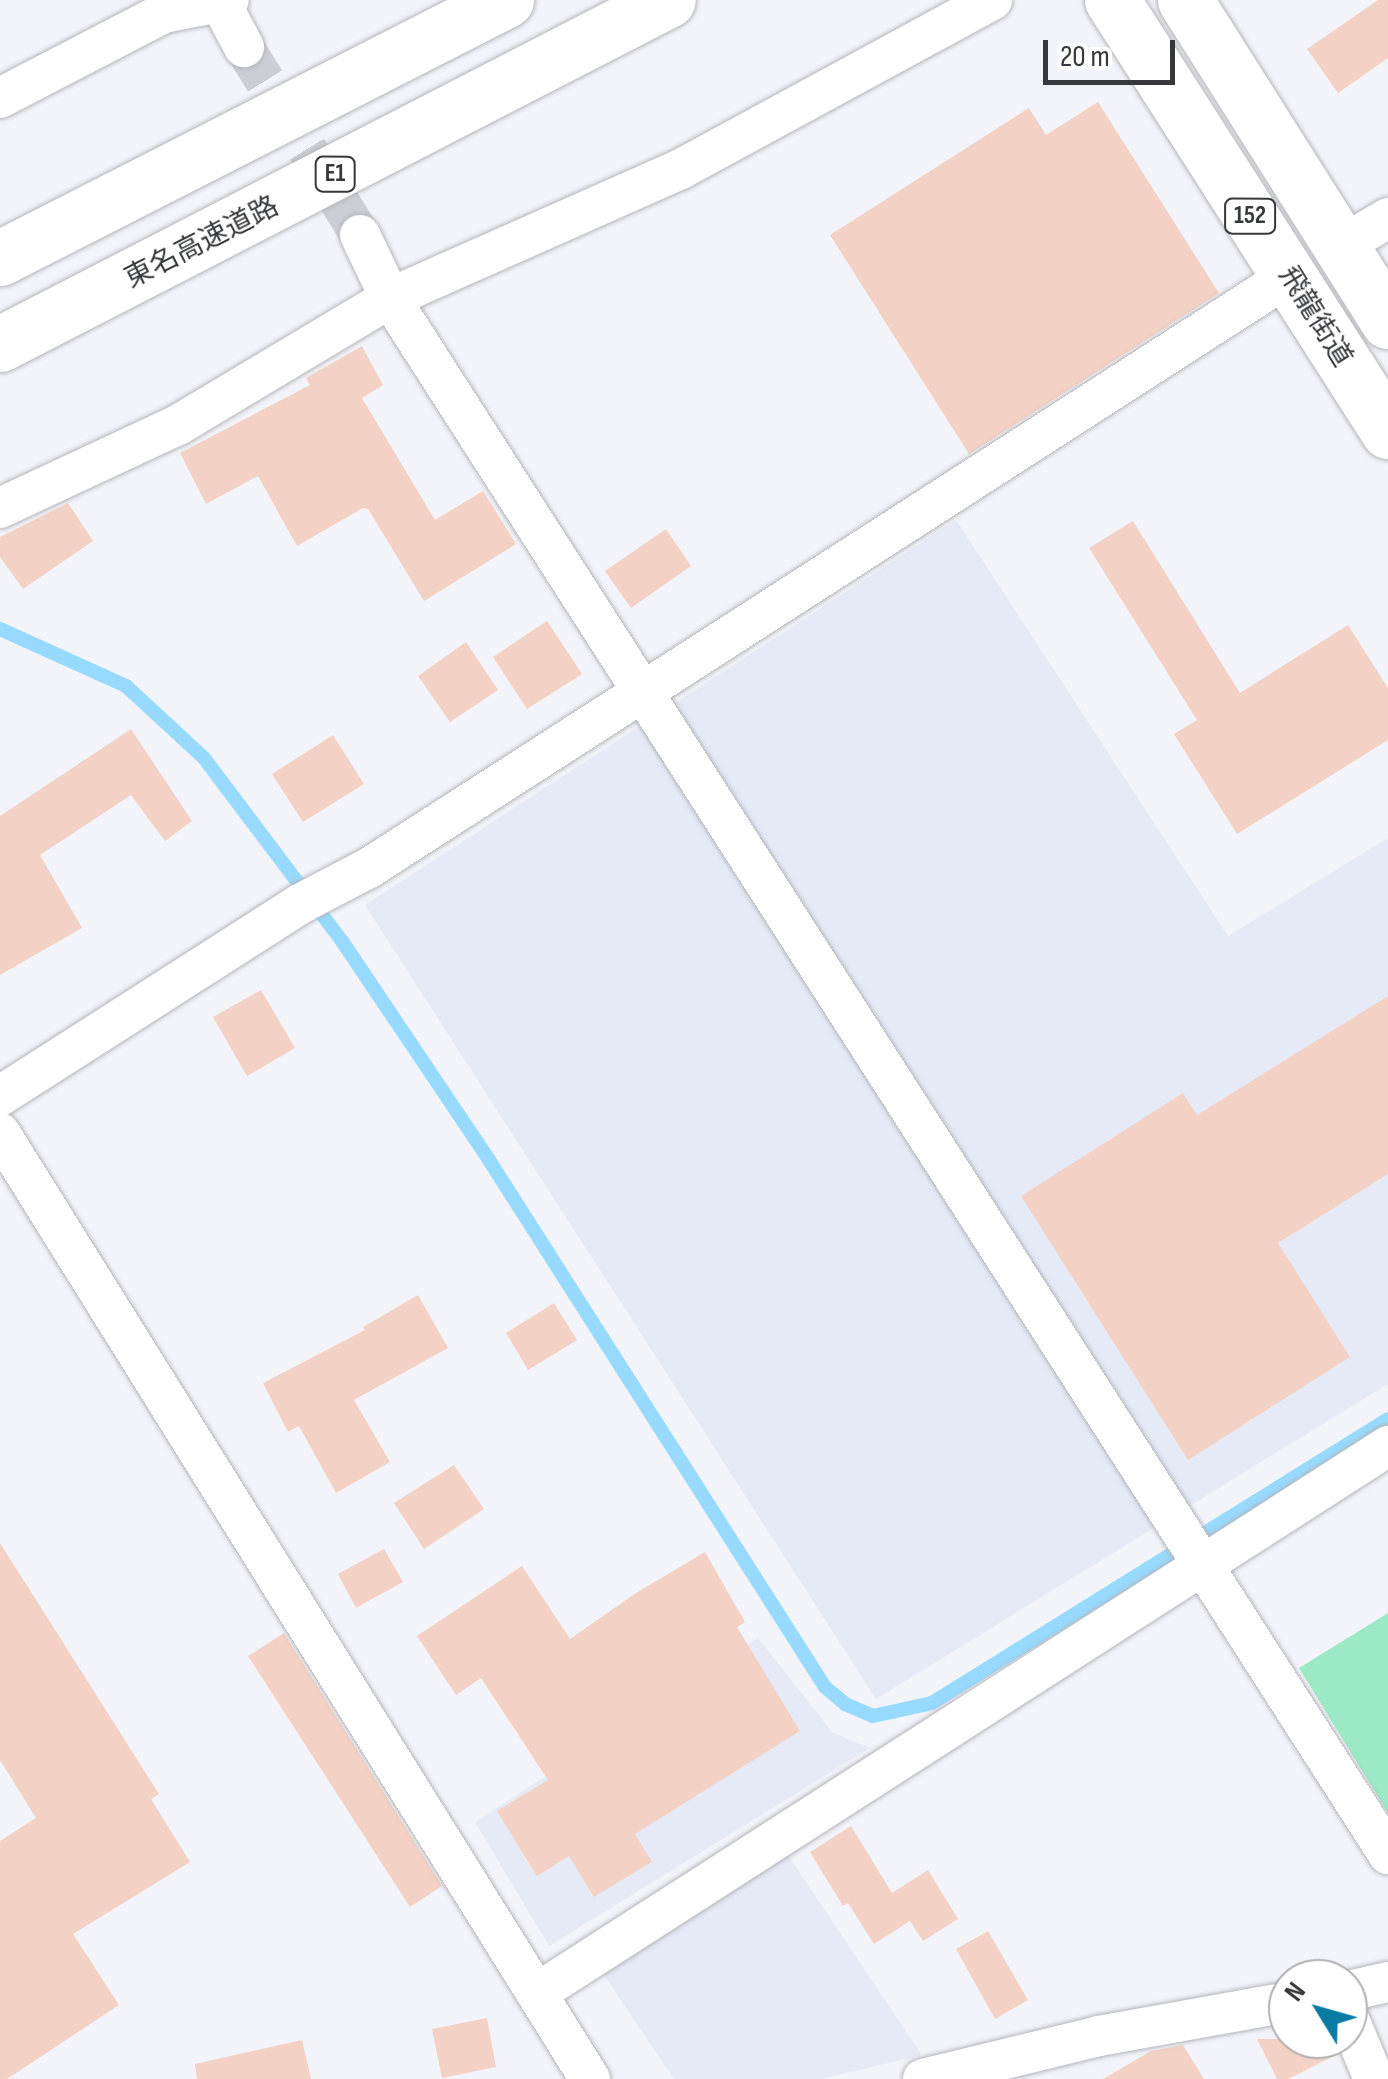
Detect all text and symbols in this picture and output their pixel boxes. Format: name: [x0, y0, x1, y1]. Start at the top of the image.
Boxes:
scale bar: [1048, 20, 1180, 82]
text: 20 m: [1060, 39, 1110, 75]
road number: E1: [312, 154, 358, 194]
street label: 東名高速道路: [120, 190, 284, 296]
road number: 152: [1222, 196, 1278, 236]
street label: 飛龍街道: [1271, 261, 1359, 373]
north arrow: [1268, 1959, 1368, 2059]
text: N: [1278, 1976, 1313, 2008]

